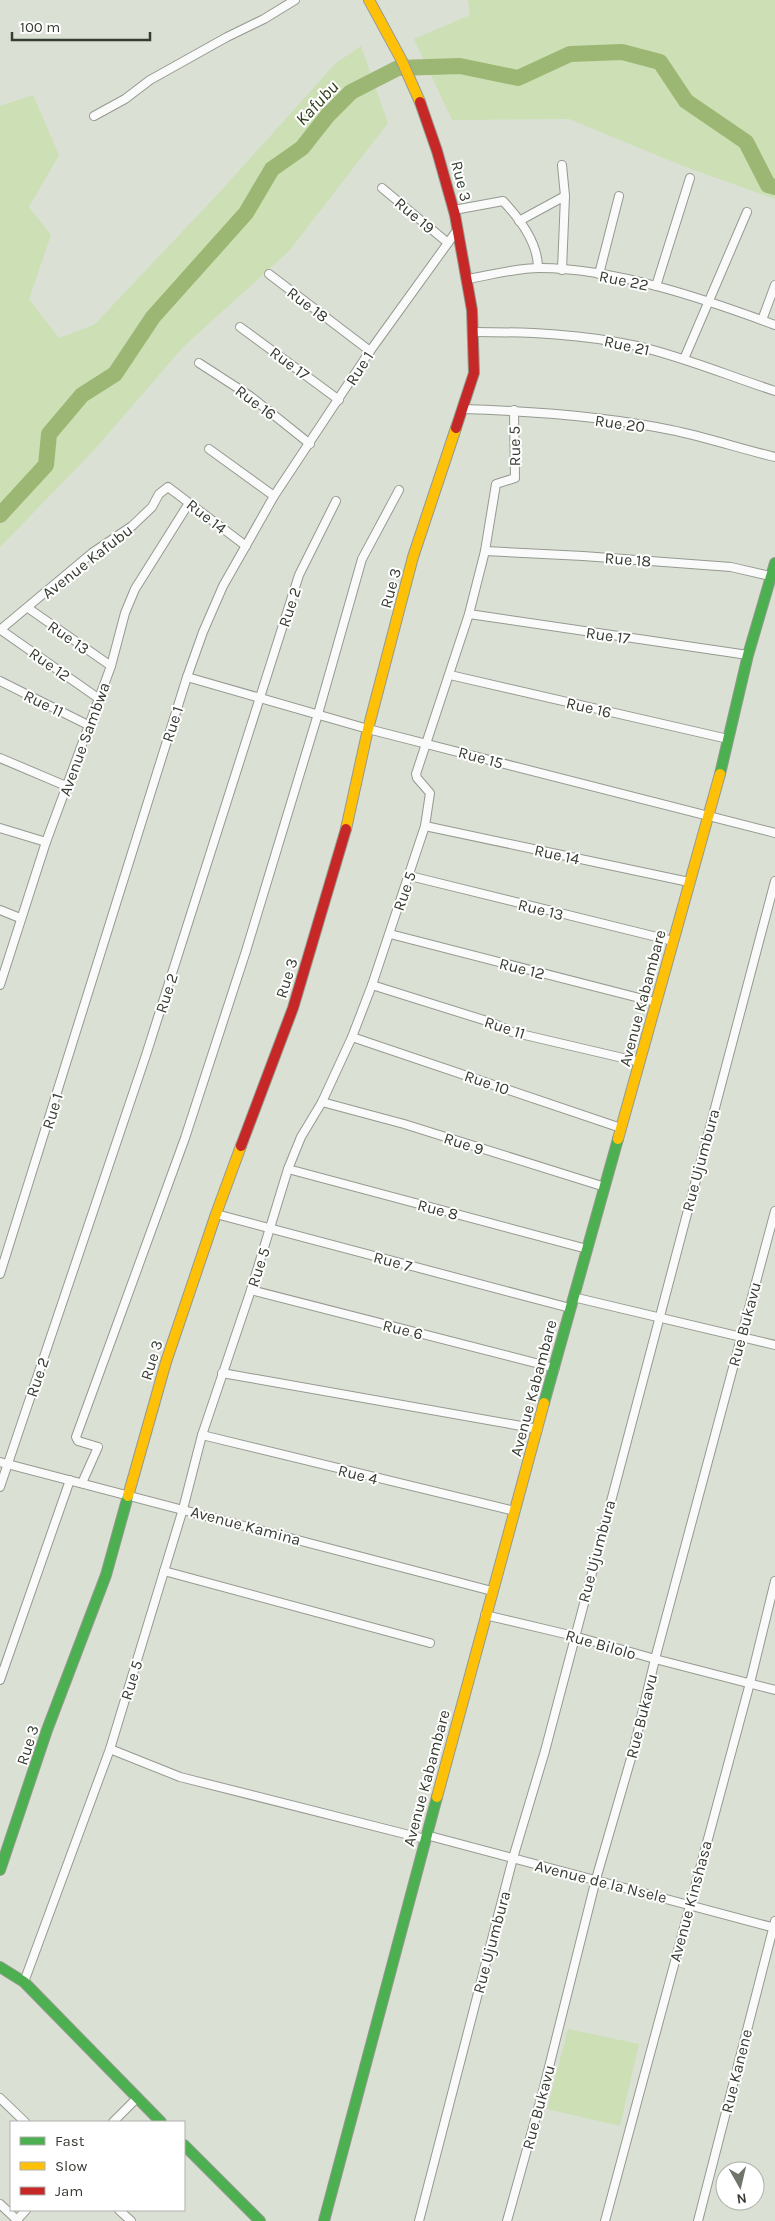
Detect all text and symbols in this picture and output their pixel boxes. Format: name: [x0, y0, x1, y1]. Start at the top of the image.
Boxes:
scale bar: [12, 10, 150, 42]
text: 100 m: [20, 18, 60, 36]
water label: Kafubu: [291, 76, 343, 130]
street label: Rue 3: [447, 159, 476, 203]
street label: Rue 19: [391, 193, 438, 237]
street label: Rue 22: [598, 266, 650, 295]
street label: Rue 18: [283, 283, 332, 326]
street label: Rue 21: [602, 331, 651, 360]
street label: Rue 17: [266, 343, 314, 384]
street label: Rue 1: [341, 348, 377, 389]
street label: Rue 16: [232, 381, 280, 424]
street label: Rue 20: [594, 411, 646, 436]
street label: Rue 5: [505, 426, 524, 466]
street label: Rue 14: [183, 495, 231, 538]
street label: Avenue Kafubu: [38, 520, 136, 603]
street label: Rue 18: [604, 548, 652, 571]
street label: Rue 3: [376, 566, 405, 610]
street label: Rue 2: [274, 585, 305, 629]
street label: Rue 13: [44, 616, 93, 658]
street label: Rue 17: [585, 623, 632, 648]
street label: Rue 12: [25, 643, 74, 685]
street label: Avenue Sambwa: [55, 680, 114, 799]
street label: Rue 11: [21, 686, 67, 721]
street label: Rue 16: [564, 693, 613, 722]
street label: Rue 1: [158, 704, 187, 745]
street label: Rue 15: [456, 742, 505, 773]
street label: Rue 14: [533, 840, 581, 869]
street label: Rue 5: [389, 869, 420, 913]
street label: Rue 13: [516, 895, 566, 924]
street label: Avenue Kabambare: [615, 928, 670, 1068]
street label: Rue 12: [497, 954, 547, 983]
street label: Rue 3: [271, 956, 302, 1001]
street label: Rue 2: [151, 971, 182, 1015]
street label: Rue 11: [482, 1012, 528, 1043]
street label: Rue 10: [462, 1066, 512, 1099]
street label: Rue 1: [38, 1091, 67, 1132]
street label: Rue Ujumbura: [678, 1107, 723, 1213]
street label: Rue 9: [442, 1128, 486, 1159]
street label: Rue 8: [415, 1195, 460, 1224]
street label: Rue 5: [243, 1245, 274, 1289]
street label: Rue 7: [372, 1247, 415, 1276]
street label: Rue Bukavu: [724, 1280, 765, 1368]
street label: Rue 6: [381, 1315, 425, 1344]
street label: Avenue Kabambare: [506, 1318, 561, 1458]
street label: Rue 3: [136, 1338, 167, 1383]
street label: Rue 2: [22, 1355, 53, 1400]
street label: Rue 4: [336, 1460, 380, 1489]
street label: Rue Ujumbura: [574, 1498, 619, 1604]
street label: Avenue Kamina: [189, 1502, 303, 1549]
street label: Rue Bilolo: [563, 1625, 638, 1664]
street label: Rue 5: [116, 1658, 146, 1702]
street label: Rue Bukavu: [622, 1672, 661, 1760]
street label: Avenue Kabambare: [399, 1708, 454, 1848]
street label: Rue 3: [12, 1723, 43, 1768]
street label: Avenue Kinshasa: [665, 1838, 716, 1964]
street label: Avenue de la Nsele: [533, 1856, 669, 1907]
street label: Rue Ujumbura: [469, 1889, 514, 1995]
street label: Rue Kanene: [717, 2027, 756, 2115]
street label: Rue Bukavu: [518, 2063, 559, 2151]
legend: [10, 2121, 185, 2211]
text: Fast: [55, 2132, 85, 2150]
text: Slow: [55, 2157, 87, 2175]
north arrow: [715, 2161, 765, 2211]
text: Jam: [55, 2182, 83, 2200]
text: N: [736, 2189, 748, 2207]

